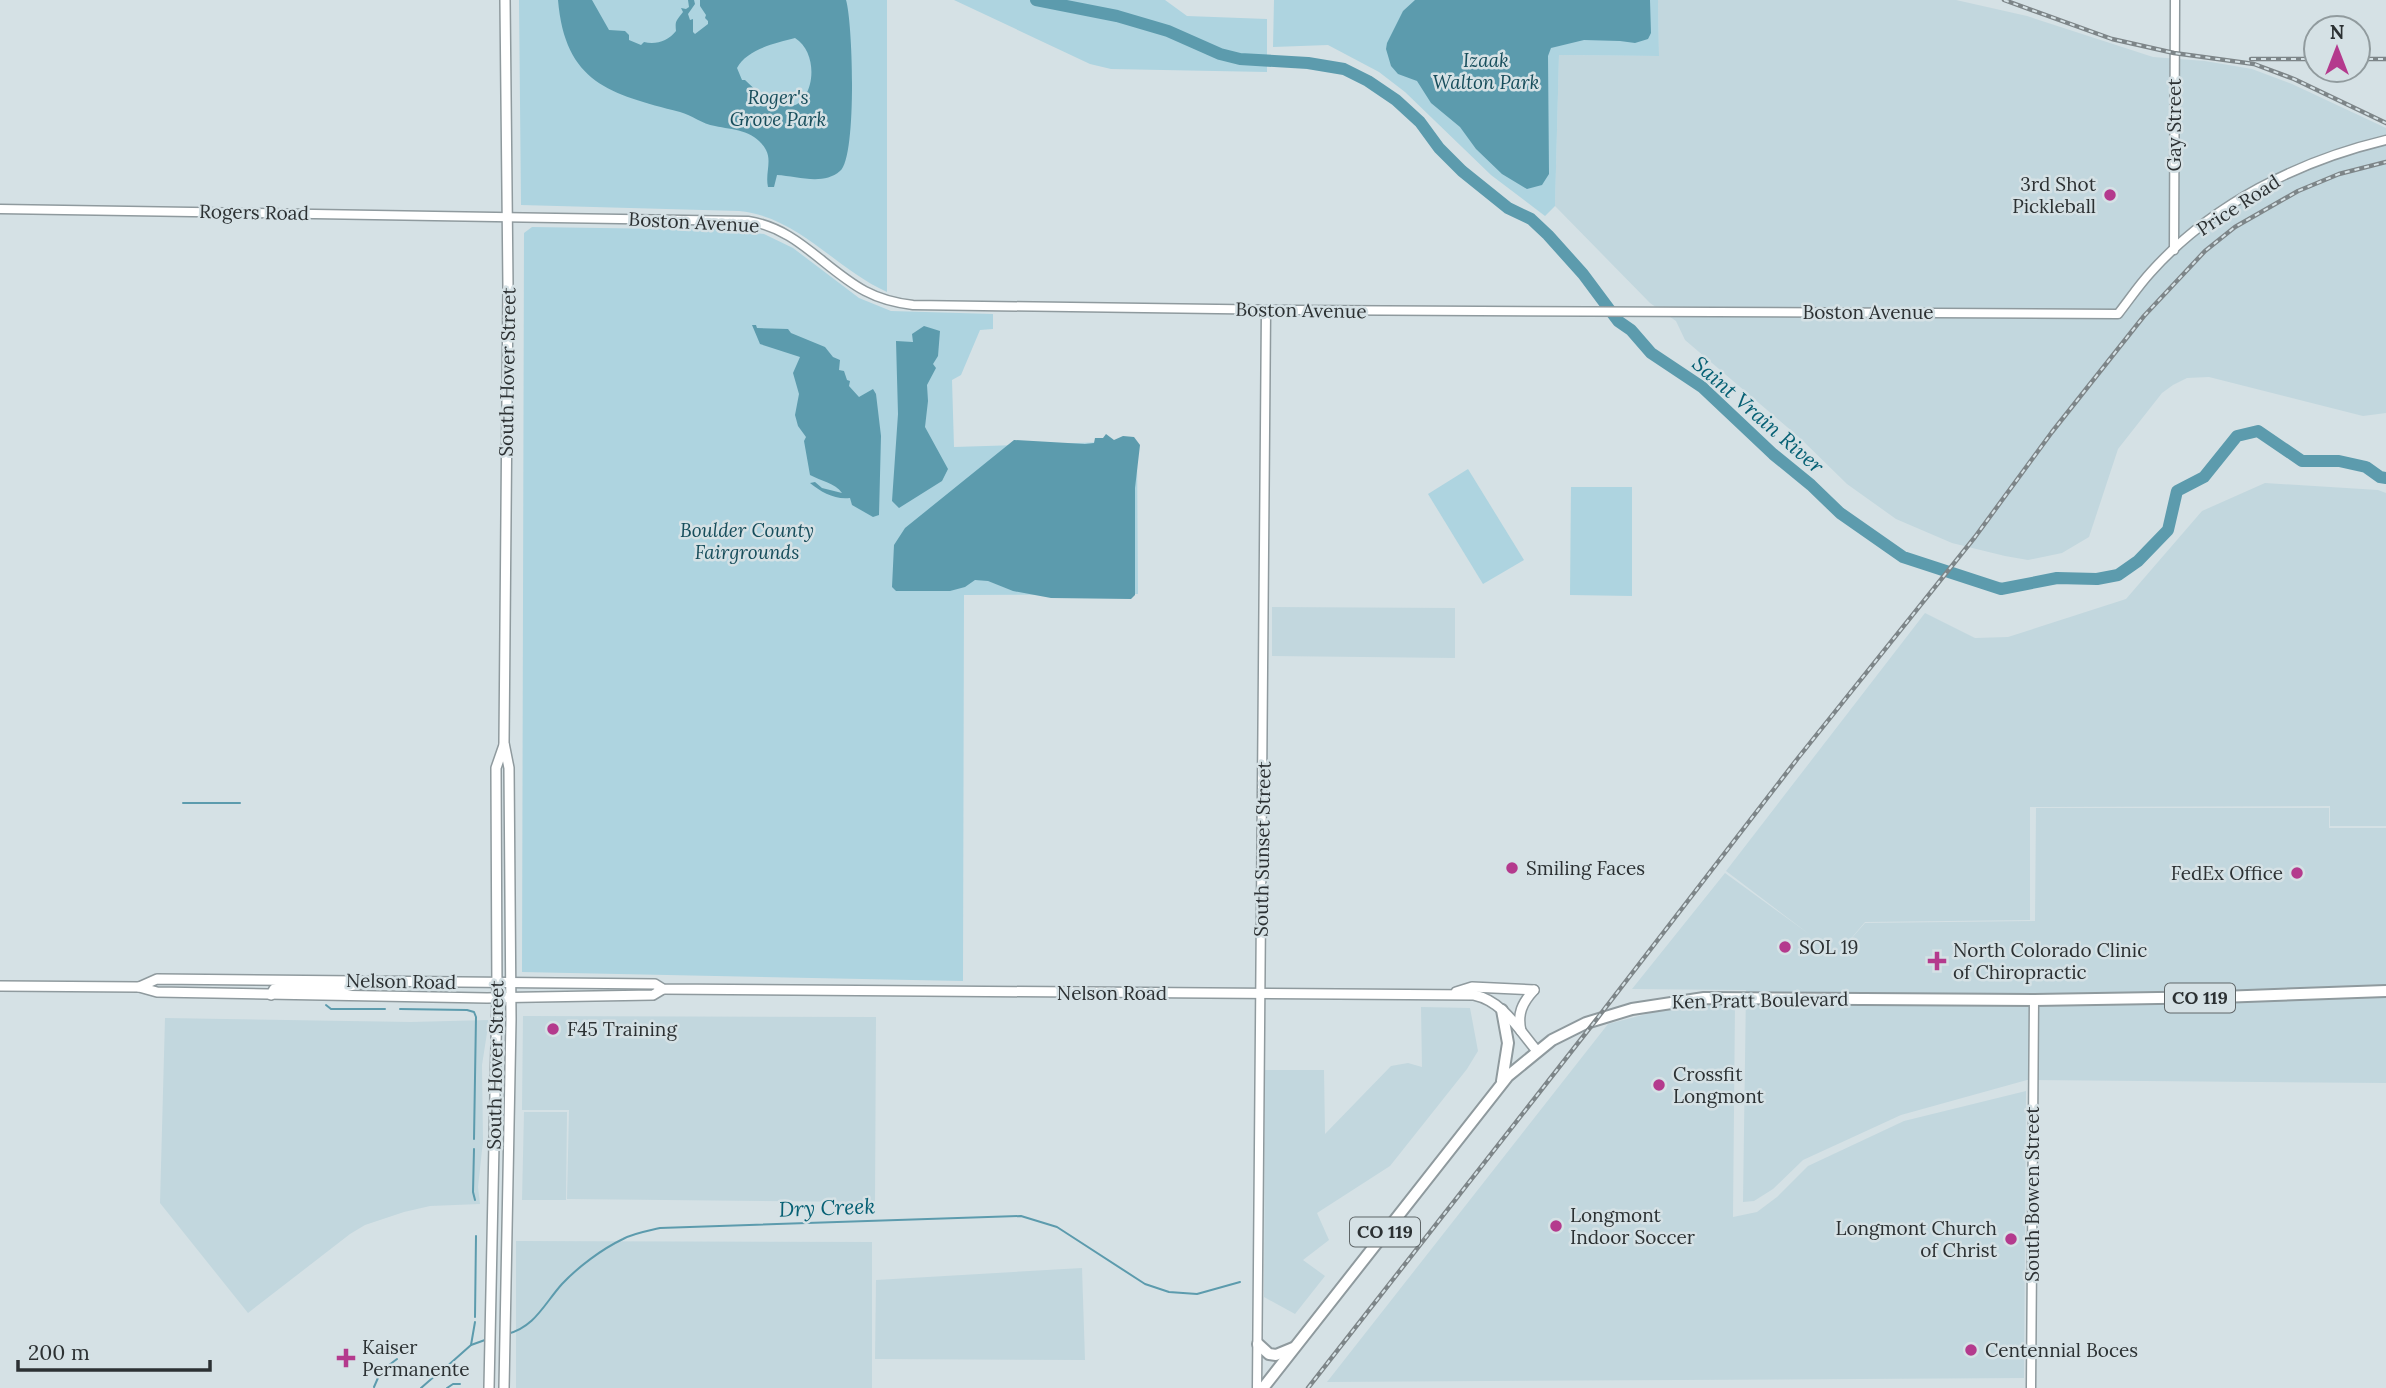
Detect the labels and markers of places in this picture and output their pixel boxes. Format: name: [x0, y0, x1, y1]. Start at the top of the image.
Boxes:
place label: 3rd Shot Pickleball: [2012, 172, 2097, 218]
marker: 3rd Shot Pickleball: [2102, 187, 2118, 203]
place label: Smiling Faces: [1526, 856, 1645, 880]
marker: Smiling Faces: [1504, 860, 1520, 876]
place label: FedEx Office: [2171, 861, 2283, 885]
marker: FedEx Office: [2289, 865, 2305, 881]
place label: SOL 19: [1799, 935, 1859, 959]
place label: North Colorado Clinic of Chiropractic: [1953, 938, 2147, 984]
marker: SOL 19: [1777, 939, 1793, 955]
marker: North Colorado Clinic of Chiropractic: [1927, 951, 1947, 971]
place label: F45 Training: [567, 1017, 677, 1041]
marker: F45 Training: [545, 1021, 561, 1037]
place label: Crossfit Longmont: [1673, 1062, 1765, 1108]
marker: Crossfit Longmont: [1651, 1077, 1667, 1093]
place label: Longmont Indoor Soccer: [1570, 1203, 1696, 1249]
place label: Longmont Church of Christ: [1835, 1216, 1998, 1262]
marker: Longmont Indoor Soccer: [1548, 1218, 1564, 1234]
marker: Longmont Church of Christ: [2003, 1231, 2019, 1247]
place label: Kaiser Permanente: [362, 1335, 469, 1381]
place label: Centennial Boces: [1985, 1338, 2138, 1362]
marker: Centennial Boces: [1963, 1342, 1979, 1358]
marker: Kaiser Permanente: [336, 1348, 356, 1368]

